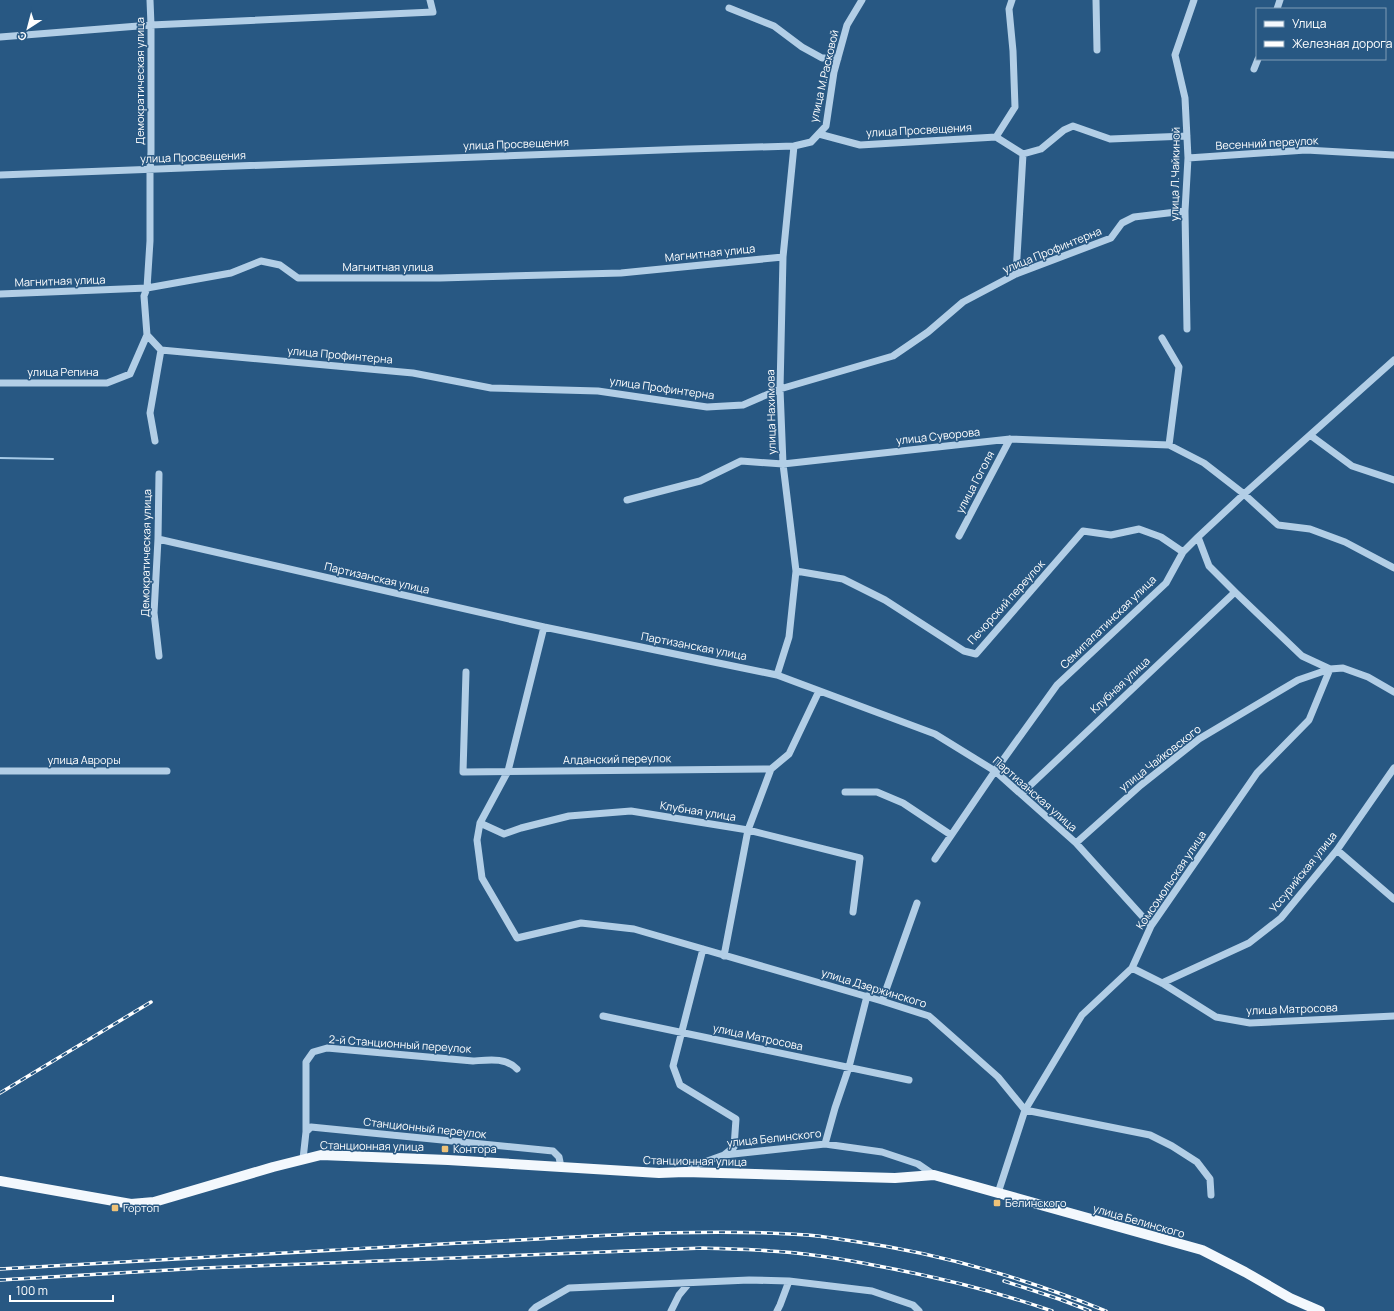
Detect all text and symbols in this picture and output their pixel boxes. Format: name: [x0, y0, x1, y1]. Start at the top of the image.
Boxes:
north arrow: [8, 8, 48, 48]
legend: [1256, 8, 1386, 60]
text: Улица: [1292, 15, 1326, 32]
street label: Демократическая улица: [132, 17, 147, 145]
text: С: [14, 28, 30, 45]
street label: улица М.Расковой: [806, 28, 841, 124]
text: Железная дорога: [1292, 35, 1392, 52]
street label: улица Просвещения: [866, 119, 972, 140]
street label: улица Л.Чайкиной: [1166, 127, 1183, 221]
street label: Весенний переулок: [1215, 132, 1319, 153]
street label: улица Просвещения: [463, 134, 569, 153]
street label: улица Просвещения: [140, 147, 246, 166]
street label: улица Профинтерна: [1000, 223, 1104, 276]
street label: Магнитная улица: [664, 240, 756, 265]
street label: Магнитная улица: [343, 259, 433, 274]
street label: Магнитная улица: [14, 271, 106, 290]
street label: улица Профинтерна: [287, 342, 393, 367]
street label: улица Репина: [27, 364, 99, 379]
street label: улица Нахимова: [762, 369, 779, 455]
street label: улица Профинтерна: [609, 373, 715, 402]
street label: улица Суворова: [895, 424, 981, 447]
street label: улица Гоголя: [952, 448, 997, 516]
street label: Демократическая улица: [137, 489, 154, 617]
street label: Печорский переулок: [964, 556, 1048, 647]
street label: Партизанская улица: [323, 558, 431, 597]
street label: Семипалатинская улица: [1056, 572, 1159, 672]
street label: Партизанская улица: [640, 628, 748, 663]
street label: Клубная улица: [1087, 653, 1153, 716]
street label: улица Чайковского: [1116, 721, 1204, 794]
street label: Алданский переулок: [563, 750, 672, 767]
street label: улица Авроры: [47, 752, 121, 767]
street label: Партизанская улица: [990, 753, 1081, 834]
street label: Клубная улица: [659, 797, 737, 824]
street label: Комсомольская улица: [1132, 827, 1209, 932]
street label: Уссурийская улица: [1265, 828, 1340, 915]
street label: улица Дзержинского: [820, 964, 929, 1011]
street label: улица Матросова: [1246, 999, 1338, 1018]
street label: улица Матросова: [712, 1020, 804, 1053]
street label: 2-й Станционный переулок: [328, 1031, 472, 1056]
street label: Станционный переулок: [363, 1114, 488, 1141]
street label: улица Белинского: [726, 1125, 822, 1150]
street label: Станционная улица: [320, 1137, 424, 1154]
place label: Контора: [453, 1141, 497, 1156]
marker: Контора: [440, 1144, 450, 1154]
street label: Станционная улица: [643, 1152, 747, 1169]
place label: Белинского: [1005, 1195, 1067, 1210]
marker: Белинского: [992, 1198, 1002, 1208]
place label: Гортоп: [123, 1200, 159, 1215]
street label: улица Белинского: [1091, 1200, 1187, 1241]
marker: Гортоп: [110, 1203, 120, 1213]
scale bar: [10, 1277, 113, 1303]
text: 100 m: [16, 1282, 48, 1299]

